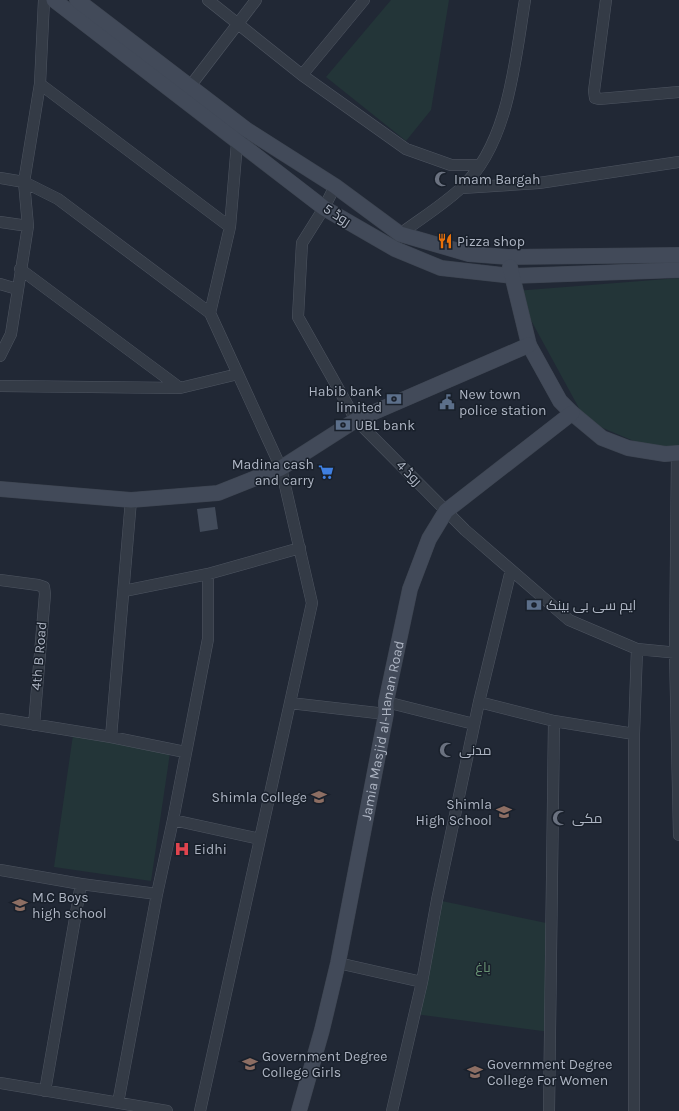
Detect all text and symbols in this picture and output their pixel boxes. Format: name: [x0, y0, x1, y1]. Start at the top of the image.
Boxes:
mosque icon: Imam Bargah: [433, 170, 451, 188]
place label: Imam Bargah: [454, 171, 540, 188]
street label: روڈ 5: [320, 200, 354, 230]
restaurant icon: Pizza shop: [436, 232, 454, 250]
place label: Pizza shop: [457, 233, 525, 250]
place label: Habib bank limited: [309, 383, 382, 416]
place label: New town police station: [459, 386, 547, 419]
bank icon: Habib bank limited: [385, 390, 403, 408]
public building icon: New town police station: [438, 393, 456, 411]
bank icon: UBL bank: [334, 416, 352, 434]
place label: UBL bank: [355, 417, 415, 434]
place label: Madina cash and carry: [232, 456, 314, 489]
street label: روڈ 4: [393, 457, 425, 489]
supermarket icon: Madina cash and carry: [317, 463, 335, 481]
bank icon: ایم سی بی بینک: [525, 596, 543, 614]
place label: ایم سی بی بینک: [546, 597, 636, 615]
street label: 4th B Road: [28, 621, 50, 691]
street label: Jamia Masjid al-Hanan Road: [357, 639, 407, 822]
mosque icon: مدنی: [438, 741, 456, 759]
place label: مدنی: [459, 742, 492, 759]
school or university icon: Shimla College: [310, 788, 328, 806]
place label: Shimla College: [212, 789, 307, 806]
place label: Shimla High School: [415, 796, 492, 829]
school or university icon: Shimla High School: [495, 803, 513, 821]
mosque icon: مکی: [551, 809, 569, 827]
place label: مکی: [572, 810, 603, 827]
hospital icon: Eidhi: [173, 840, 191, 858]
place label: Eidhi: [194, 841, 227, 858]
place label: M.C Boys high school: [32, 889, 107, 922]
school or university icon: M.C Boys high school: [11, 896, 29, 914]
park label: باغ: [475, 959, 491, 976]
place label: Government Degree College Girls: [262, 1048, 388, 1081]
school or university icon: Government Degree College Girls: [241, 1055, 259, 1073]
place label: Government Degree College For Women: [487, 1056, 613, 1089]
school or university icon: Government Degree College For Women: [466, 1063, 484, 1081]

